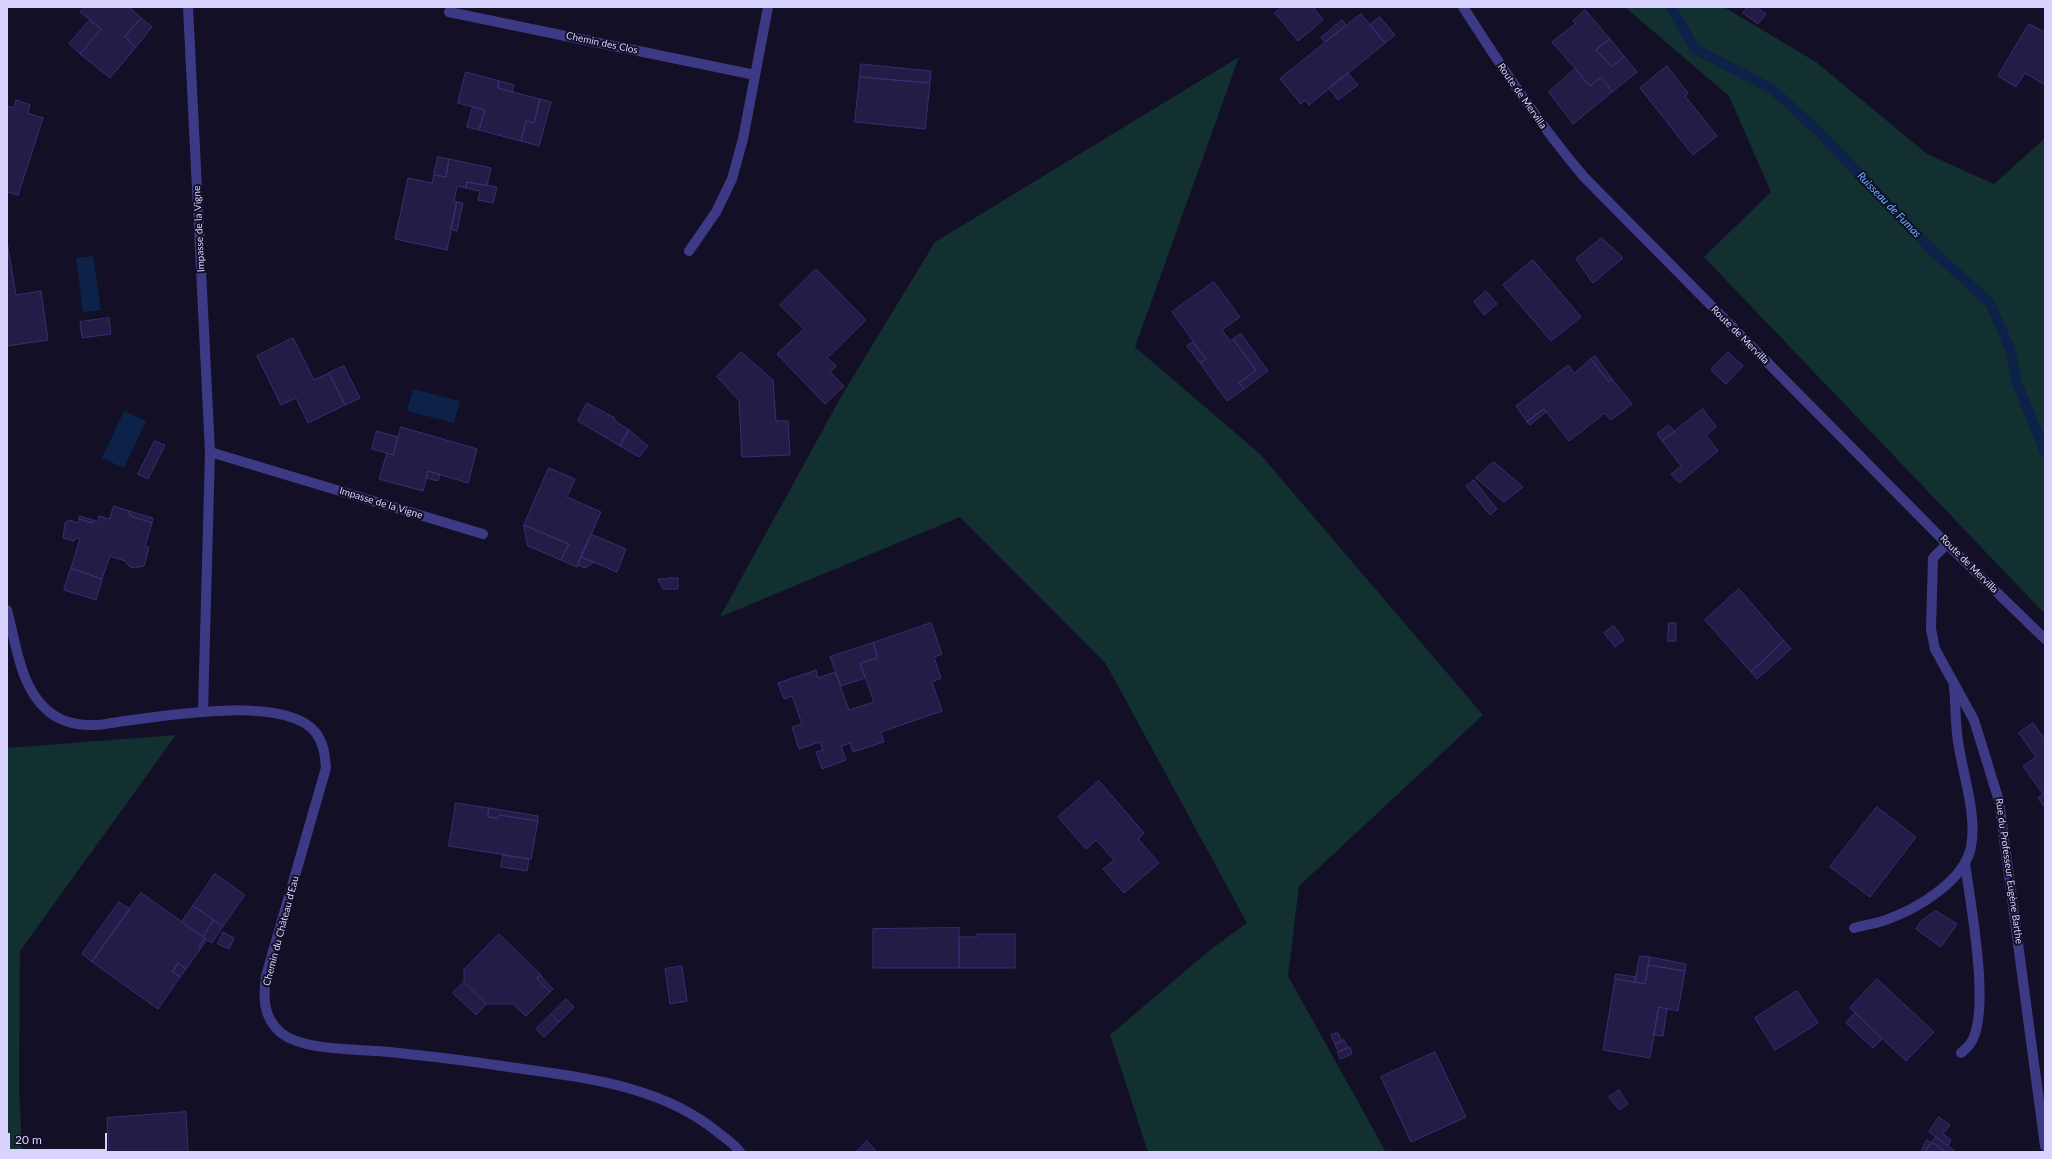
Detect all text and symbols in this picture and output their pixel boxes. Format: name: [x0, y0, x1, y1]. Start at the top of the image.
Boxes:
street label: Chemin des Clos: [565, 30, 639, 56]
street label: Route de Mervilla: [1495, 61, 1549, 131]
water label: Ruisseau de Fumas: [1854, 169, 1924, 241]
street label: Impasse de la Vigne: [191, 185, 207, 273]
street label: Route de Mervilla: [1708, 303, 1772, 367]
street label: Impasse de la Vigne: [338, 485, 424, 521]
street label: Route de Mervilla: [1937, 532, 2001, 596]
street label: Rue du Professeur Eugène Barthe: [1993, 797, 2025, 945]
street label: Chemin du Château d'Eau: [261, 875, 301, 987]
scale bar: [10, 1125, 109, 1151]
text: 20 m: [15, 1132, 42, 1147]

